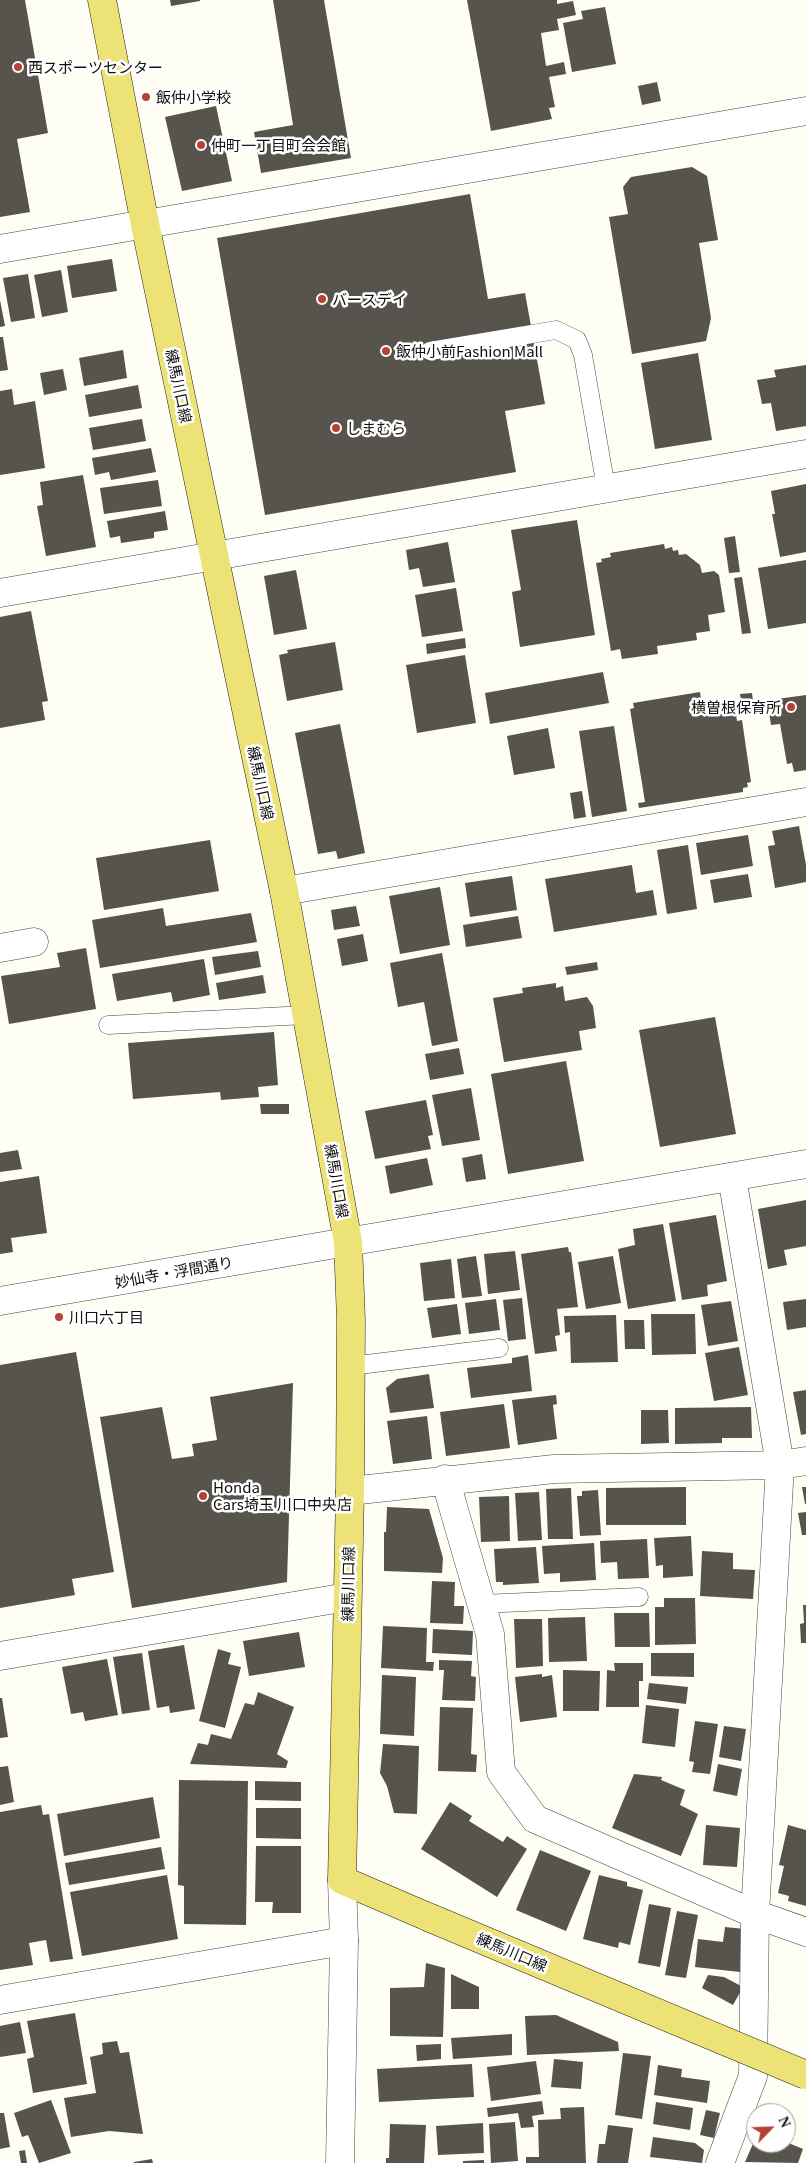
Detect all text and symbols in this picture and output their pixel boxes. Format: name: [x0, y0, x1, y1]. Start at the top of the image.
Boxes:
place label: 西スポーツセンター: [28, 58, 163, 76]
marker: 西スポーツセンター: [12, 61, 24, 73]
place label: 飯仲小学校: [156, 88, 231, 106]
marker: 飯仲小学校: [140, 91, 152, 103]
place label: 仲町一丁目町会会館: [211, 136, 346, 154]
marker: 仲町一丁目町会会館: [195, 139, 207, 151]
place label: バースデイ: [332, 290, 407, 308]
marker: バースデイ: [316, 293, 328, 305]
place label: 飯仲小前Fashion Mall: [396, 342, 543, 360]
marker: 飯仲小前Fashion Mall: [380, 345, 392, 357]
street label: 練馬川口線: [162, 347, 196, 425]
place label: しまむら: [346, 419, 406, 437]
marker: しまむら: [330, 422, 342, 434]
place label: 横曽根保育所: [691, 698, 781, 716]
marker: 横曽根保育所: [785, 701, 797, 713]
street label: 練馬川口線: [244, 744, 278, 822]
street label: 練馬川口線: [322, 1143, 352, 1219]
street label: 妙仙寺・浮間通り: [113, 1253, 235, 1291]
place label: 川口六丁目: [69, 1308, 144, 1326]
marker: 川口六丁目: [53, 1311, 65, 1323]
place label: Honda Cars埼玉 川口中央店: [213, 1478, 352, 1513]
marker: Honda Cars埼玉 川口中央店: [197, 1490, 209, 1502]
street label: 練馬川口線: [338, 1546, 358, 1622]
street label: 練馬川口線: [474, 1929, 550, 1975]
north arrow: [746, 2103, 796, 2153]
text: N: [775, 2114, 793, 2130]

